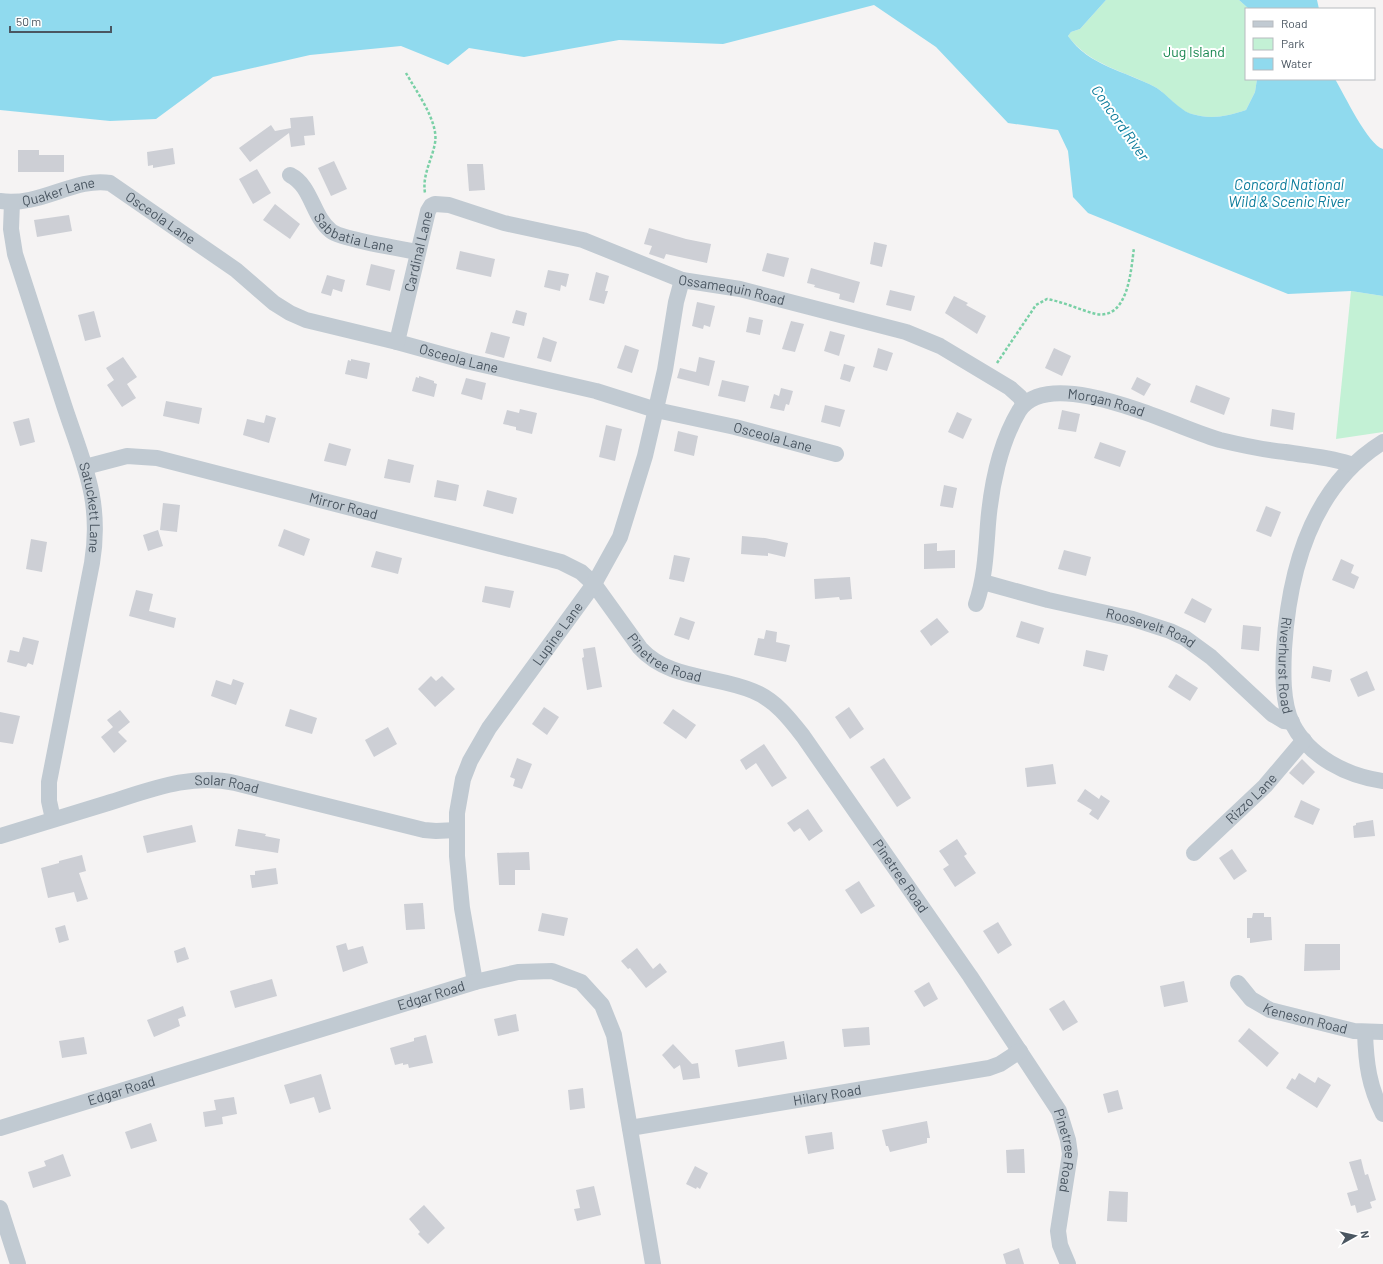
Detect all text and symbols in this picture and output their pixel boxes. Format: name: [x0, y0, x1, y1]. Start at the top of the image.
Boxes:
scale bar: [10, 8, 111, 34]
legend: [1245, 8, 1375, 80]
text: 50 m: [16, 14, 41, 28]
text: Road: [1281, 16, 1308, 30]
text: Park: [1281, 36, 1305, 50]
park label: Jug Island: [1163, 43, 1225, 60]
text: Water: [1281, 56, 1313, 70]
water label: Concord River: [1088, 81, 1154, 164]
street label: Quaker Lane: [21, 173, 96, 209]
water label: Concord National Wild & Scenic River: [1228, 175, 1350, 210]
street label: Osceola Lane: [123, 187, 199, 248]
street label: Sabbatia Lane: [311, 209, 395, 255]
street label: Cardinal Lane: [400, 209, 436, 294]
street label: Ossamequin Road: [677, 271, 787, 308]
street label: Osceola Lane: [418, 340, 500, 376]
street label: Morgan Road: [1067, 385, 1147, 420]
street label: Osceola Lane: [732, 418, 814, 455]
street label: Satuckett Lane: [76, 460, 104, 554]
street label: Mirror Road: [307, 489, 380, 523]
street label: Lupine Lane: [529, 598, 586, 669]
street label: Roosevelt Road: [1104, 604, 1199, 651]
street label: Riverhurst Road: [1275, 616, 1297, 715]
street label: Pinetree Road: [624, 630, 703, 685]
street label: Rizzo Lane: [1222, 770, 1280, 827]
street label: Solar Road: [194, 771, 261, 797]
street label: Pinetree Road: [869, 836, 932, 916]
street label: Edgar Road: [395, 977, 467, 1013]
street label: Keneson Road: [1260, 999, 1349, 1037]
street label: Edgar Road: [85, 1072, 157, 1109]
street label: Hilary Road: [792, 1080, 863, 1109]
street label: Pinetree Road: [1051, 1106, 1079, 1194]
north arrow: [1335, 1216, 1375, 1256]
text: N: [1358, 1230, 1372, 1239]

